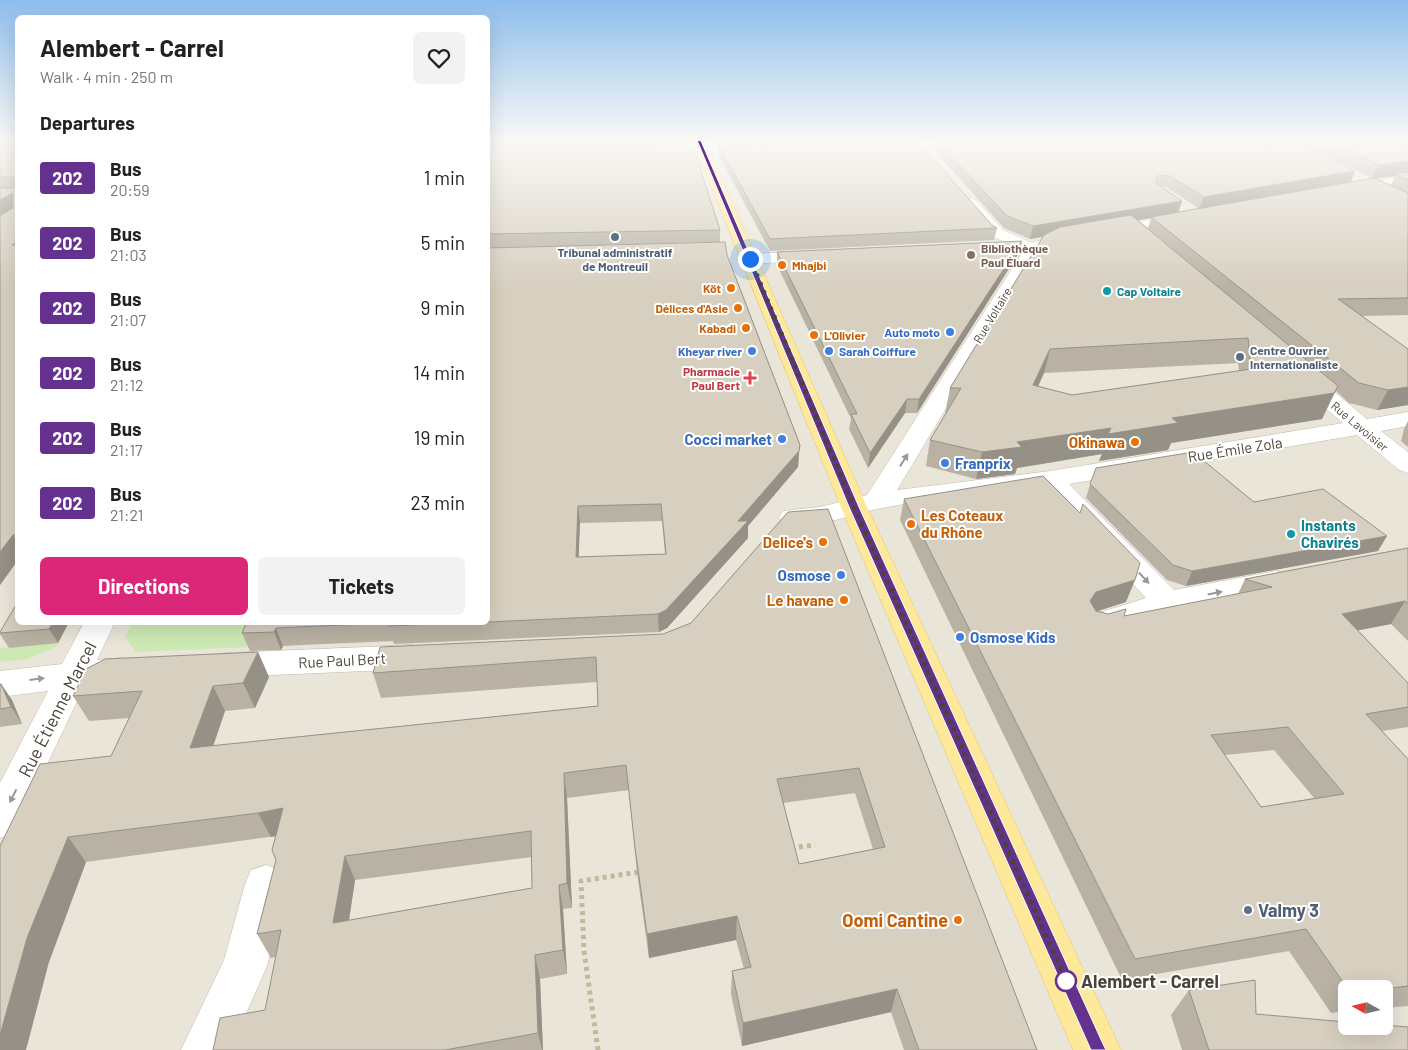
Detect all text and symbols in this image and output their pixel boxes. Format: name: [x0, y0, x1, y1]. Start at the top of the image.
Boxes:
button: heart: [413, 32, 465, 84]
text: Alembert - Carrel: [40, 33, 224, 62]
text: Walk · 4 min · 250 m: [40, 67, 173, 86]
text: Departures: [40, 111, 135, 134]
text: Bus: [110, 157, 142, 180]
text: 1 min: [424, 166, 465, 189]
text: 202: [52, 167, 83, 189]
text: 20:59: [110, 180, 150, 199]
text: Bus: [110, 222, 142, 245]
text: 5 min: [421, 231, 465, 254]
marker: Tribunal administratif de Montreuil: [609, 231, 621, 243]
text: 202: [52, 232, 83, 254]
place label: Bibliothèque Paul Éluard: [981, 241, 1049, 269]
text: 21:03: [110, 245, 147, 264]
place label: Tribunal administratif de Montreuil: [558, 245, 673, 273]
your location: [738, 247, 763, 272]
marker: Bibliothèque Paul Éluard: [965, 249, 977, 261]
place label: Mhajbi: [792, 258, 826, 272]
marker: Mhajbi: [776, 259, 788, 271]
place label: Köt: [703, 281, 721, 295]
marker: Köt: [725, 282, 737, 294]
place label: Cap Voltaire: [1117, 284, 1182, 298]
street label: Rue Voltaire: [970, 285, 1014, 345]
marker: Cap Voltaire: [1101, 285, 1113, 297]
text: Bus: [110, 287, 142, 310]
text: 9 min: [421, 296, 465, 319]
text: 202: [52, 297, 83, 319]
place label: Délices d'Asie: [655, 301, 728, 315]
marker: Délices d'Asie: [732, 302, 744, 314]
text: 21:07: [110, 310, 146, 329]
place label: Kabadi: [699, 321, 736, 335]
marker: Kabadi: [740, 322, 752, 334]
place label: Auto moto: [884, 325, 940, 339]
marker: Auto moto: [944, 326, 956, 338]
place label: L'Olivier: [824, 328, 866, 342]
marker: L'Olivier: [808, 329, 820, 341]
place label: Centre Ouvrier Internationaliste: [1250, 343, 1339, 371]
place label: Kheyar river: [678, 344, 742, 358]
place label: Sarah Coiffure: [839, 344, 917, 358]
marker: Kheyar river: [746, 345, 758, 357]
marker: Sarah Coiffure: [823, 345, 835, 357]
marker: Centre Ouvrier Internationaliste: [1234, 351, 1246, 363]
text: Bus: [110, 352, 142, 375]
text: 14 min: [413, 361, 465, 384]
text: 202: [52, 362, 83, 384]
place label: Pharmacie Paul Bert: [683, 364, 740, 392]
marker: Pharmacie Paul Bert: [744, 372, 756, 384]
text: 21:12: [110, 375, 144, 394]
street label: Rue Lavoisier: [1329, 398, 1392, 454]
text: Bus: [110, 417, 142, 440]
text: 19 min: [414, 426, 465, 449]
text: 202: [52, 427, 83, 449]
place label: Cocci market: [684, 430, 772, 448]
marker: Cocci market: [776, 433, 788, 445]
place label: Okinawa: [1069, 433, 1125, 451]
street label: Rue Émile Zola: [1186, 433, 1284, 465]
marker: Okinawa: [1129, 436, 1141, 448]
text: 21:17: [110, 440, 143, 459]
one-way arrow: [899, 454, 908, 467]
place label: Franprix: [955, 454, 1011, 472]
marker: Franprix: [939, 457, 951, 469]
text: Bus: [110, 482, 142, 505]
text: 23 min: [411, 491, 465, 514]
text: 202: [52, 492, 83, 514]
text: 21:21: [110, 505, 143, 524]
place label: Les Coteaux du Rhône: [921, 506, 1003, 541]
place label: Instants Chavirés: [1301, 516, 1359, 551]
marker: Les Coteaux du Rhône: [905, 518, 917, 530]
marker: Instants Chavirés: [1285, 528, 1297, 540]
place label: Delice's: [763, 533, 813, 551]
marker: Delice's: [817, 536, 829, 548]
button: Directions: [40, 557, 248, 615]
button: Tickets: [258, 557, 465, 615]
place label: Osmose: [778, 566, 831, 584]
marker: Osmose: [835, 569, 847, 581]
one-way arrow: [1138, 572, 1150, 584]
one-way arrow: [1207, 589, 1223, 597]
place label: Le havane: [767, 591, 834, 609]
marker: Le havane: [838, 594, 850, 606]
place label: Osmose Kids: [970, 628, 1056, 646]
marker: Osmose Kids: [954, 631, 966, 643]
street label: Rue Étienne Marcel: [13, 637, 101, 781]
street label: Rue Paul Bert: [298, 649, 386, 671]
one-way arrow: [30, 675, 46, 683]
one-way arrow: [9, 789, 17, 804]
place label: Valmy 3: [1258, 899, 1319, 921]
marker: Valmy 3: [1242, 904, 1254, 916]
place label: Oomi Cantine: [842, 909, 948, 931]
marker: Oomi Cantine: [952, 914, 964, 926]
marker: Alembert - Carrel: [1055, 970, 1077, 992]
place label: Alembert - Carrel: [1081, 970, 1219, 992]
north arrow: [1338, 980, 1392, 1035]
map controls: [1338, 980, 1393, 1035]

